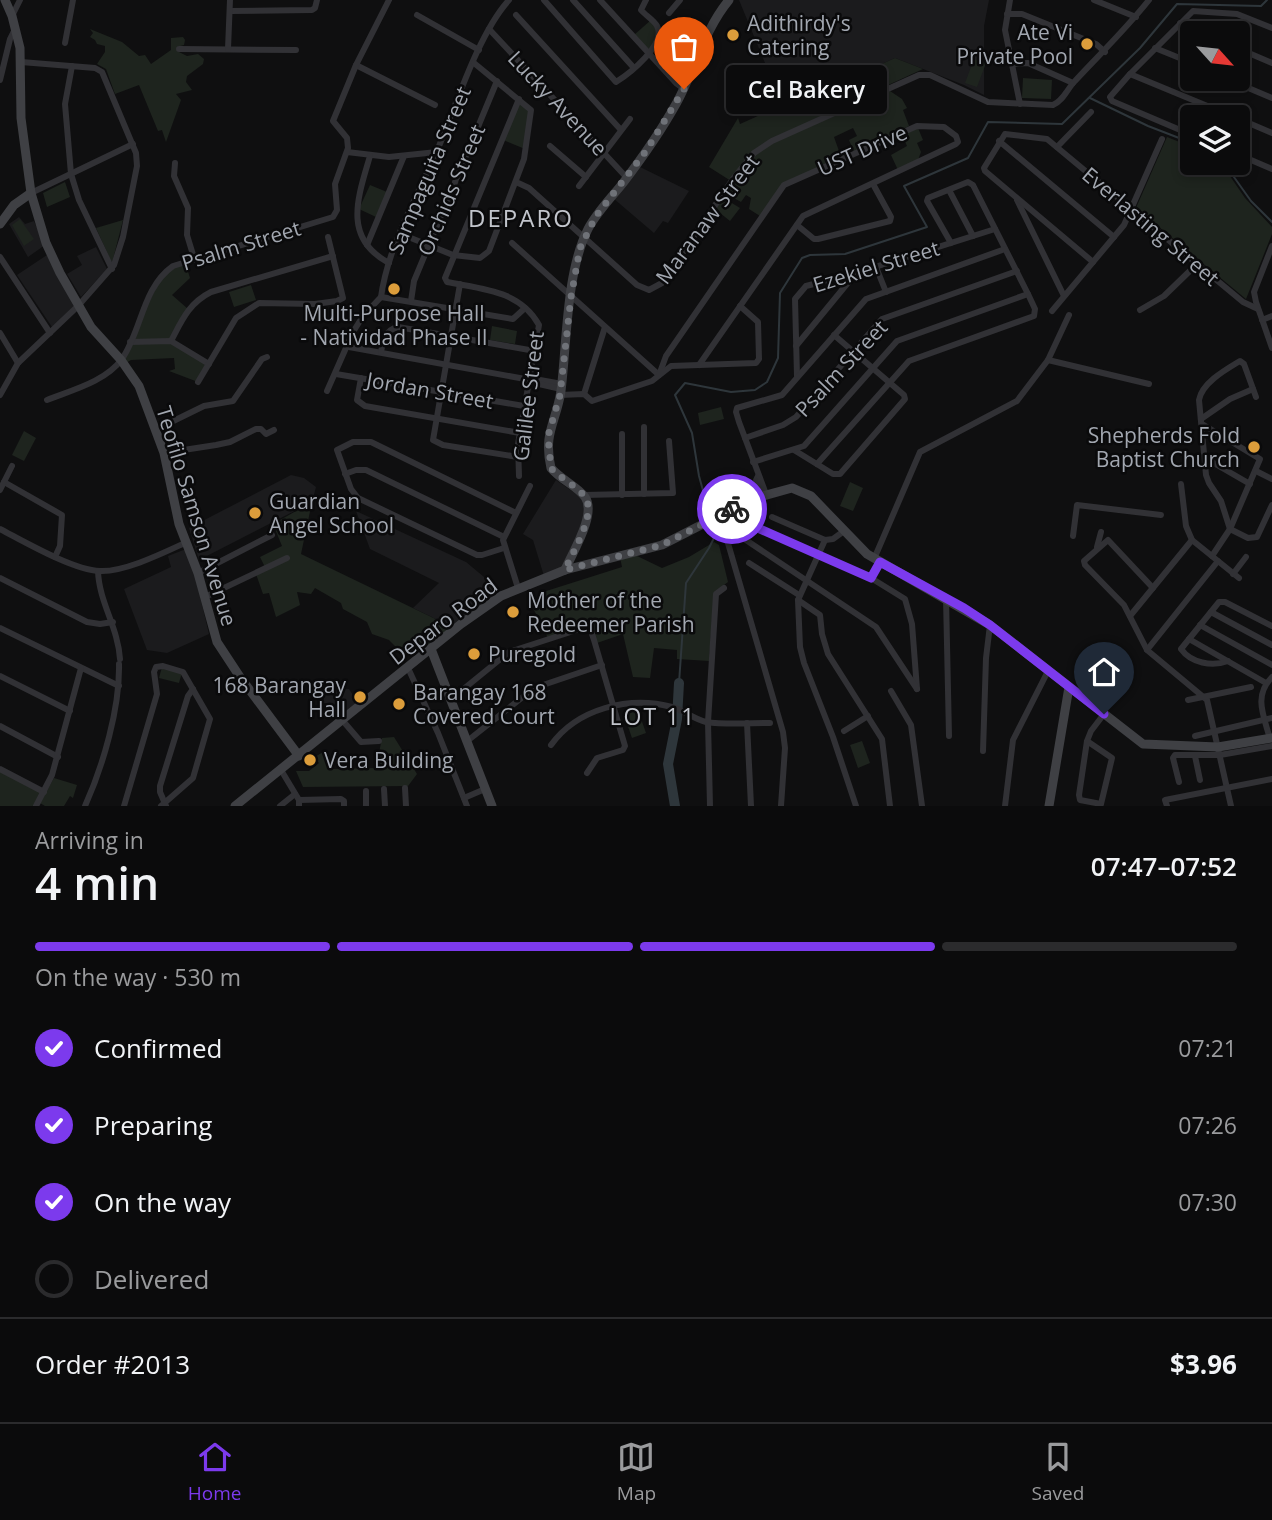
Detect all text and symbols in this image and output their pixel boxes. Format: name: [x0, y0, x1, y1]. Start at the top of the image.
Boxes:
place label: Adithirdy's Catering: [747, 9, 851, 61]
pin: [654, 17, 714, 89]
place label: Ate Vi Private Pool: [956, 18, 1073, 70]
north arrow: [1180, 21, 1250, 91]
map controls: [1180, 21, 1250, 175]
marker: Adithirdy's Catering: [725, 27, 741, 43]
icon: bag: [665, 28, 703, 66]
marker: Ate Vi Private Pool: [1079, 36, 1095, 52]
street label: Lucky Avenue: [502, 44, 614, 162]
callout: Cel Bakery: [726, 64, 887, 114]
text: Cel Bakery: [748, 73, 865, 105]
street label: Sampaguita Street: [381, 82, 477, 258]
button: layers: [1180, 105, 1250, 175]
street label: UST Drive: [813, 118, 911, 182]
street label: Orchids Street: [411, 120, 491, 260]
street label: Maranaw Street: [649, 148, 765, 290]
street label: Everlasting Street: [1077, 160, 1225, 292]
district label: DEPARO: [468, 201, 574, 234]
street label: Psalm Street: [178, 214, 304, 276]
street label: Ezekiel Street: [809, 233, 943, 299]
marker: Multi-Purpose Hall - Natividad Phase II: [386, 281, 402, 297]
place label: Multi-Purpose Hall - Natividad Phase II: [300, 299, 488, 351]
street label: Psalm Street: [789, 313, 893, 423]
street label: Galilee Street: [506, 330, 550, 462]
street label: Jordan Street: [362, 365, 496, 415]
street label: Teofilo Samson Avenue: [150, 403, 244, 629]
place label: Shepherds Fold Baptist Church: [1088, 421, 1240, 473]
marker: Shepherds Fold Baptist Church: [1246, 439, 1262, 455]
courier: [697, 474, 767, 544]
place label: Guardian Angel School: [269, 487, 394, 539]
icon: bike: [713, 490, 751, 528]
marker: Guardian Angel School: [247, 505, 263, 521]
street label: Deparo Road: [383, 571, 503, 671]
place label: Mother of the Redeemer Parish: [527, 586, 695, 638]
marker: Mother of the Redeemer Parish: [505, 604, 521, 620]
place label: Puregold: [488, 640, 576, 668]
pin: [1074, 642, 1134, 714]
marker: Puregold: [466, 646, 482, 662]
icon: home: [1085, 653, 1123, 691]
place label: 168 Barangay Hall: [213, 671, 346, 723]
place label: Barangay 168 Covered Court: [413, 678, 555, 730]
marker: 168 Barangay Hall: [352, 689, 368, 705]
marker: Barangay 168 Covered Court: [391, 696, 407, 712]
district label: LOT 11: [610, 700, 696, 732]
place label: Vera Building: [324, 746, 454, 774]
marker: Vera Building: [302, 752, 318, 768]
text: Arriving in: [35, 824, 144, 856]
text: 07:47–07:52: [1091, 848, 1237, 884]
text: 4 min: [35, 851, 159, 913]
text: On the way · 530 m: [35, 961, 241, 993]
icon: check: [35, 1029, 73, 1067]
text: Confirmed: [94, 1030, 222, 1066]
text: 07:21: [1178, 1032, 1237, 1064]
icon: check: [35, 1106, 73, 1144]
text: Preparing: [94, 1107, 212, 1143]
text: 07:26: [1178, 1109, 1237, 1141]
icon: check: [35, 1183, 73, 1221]
text: On the way: [94, 1184, 231, 1220]
text: 07:30: [1178, 1186, 1237, 1218]
text: Delivered: [94, 1261, 209, 1297]
text: Order #2013: [35, 1346, 190, 1382]
text: $3.96: [1170, 1346, 1237, 1382]
tab: Home: [188, 1438, 241, 1506]
tab: Map: [617, 1438, 656, 1506]
tab: Saved: [1032, 1438, 1084, 1506]

